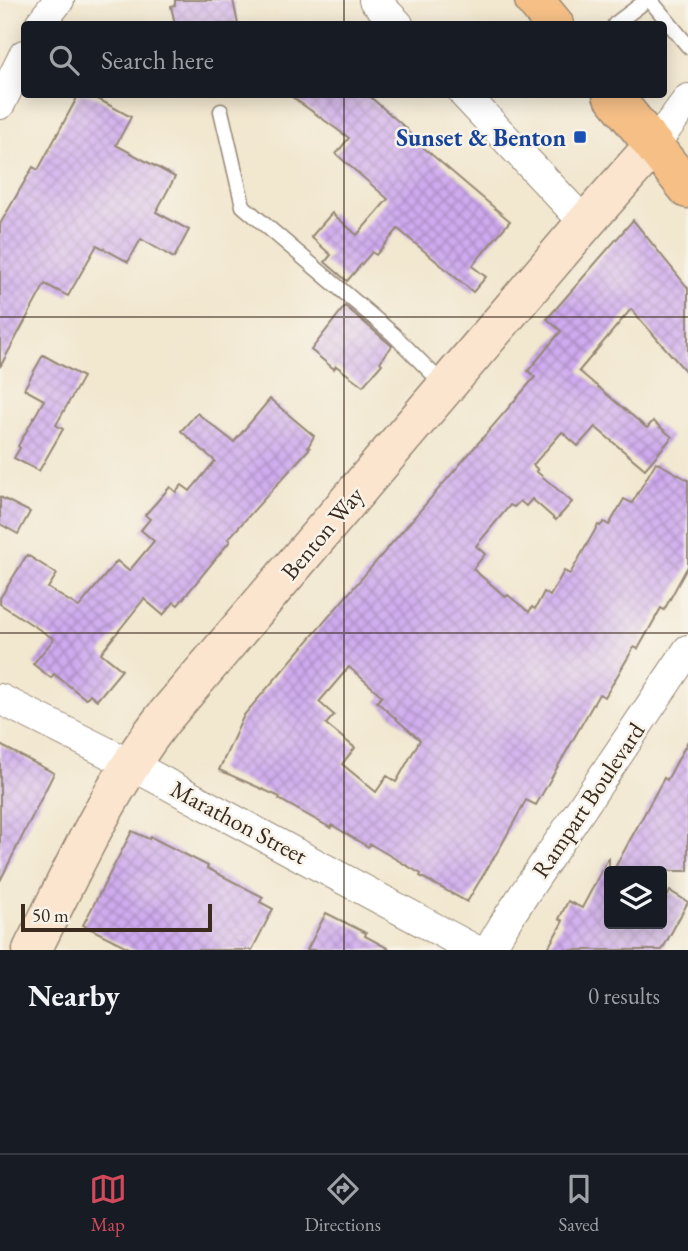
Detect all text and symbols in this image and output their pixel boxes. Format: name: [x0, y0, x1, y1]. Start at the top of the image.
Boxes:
search box: [21, 21, 667, 98]
icon: search: [45, 41, 83, 79]
text: Search here: [101, 43, 214, 77]
place label: Sunset & Benton: [396, 122, 566, 153]
marker: Sunset & Benton: [572, 129, 588, 145]
street label: Benton Way: [274, 480, 370, 586]
street label: Rampart Boulevard: [525, 716, 652, 884]
street label: Marathon Street: [165, 773, 313, 871]
map controls: [604, 866, 667, 929]
button: layers: [604, 866, 667, 929]
scale bar: [21, 901, 212, 933]
text: 50 m: [32, 903, 69, 928]
text: Nearby: [28, 976, 120, 1015]
text: 0 results: [588, 981, 660, 1011]
tab: Map: [89, 1170, 127, 1237]
tab: Directions: [304, 1170, 381, 1237]
tab: Saved: [558, 1170, 599, 1237]

